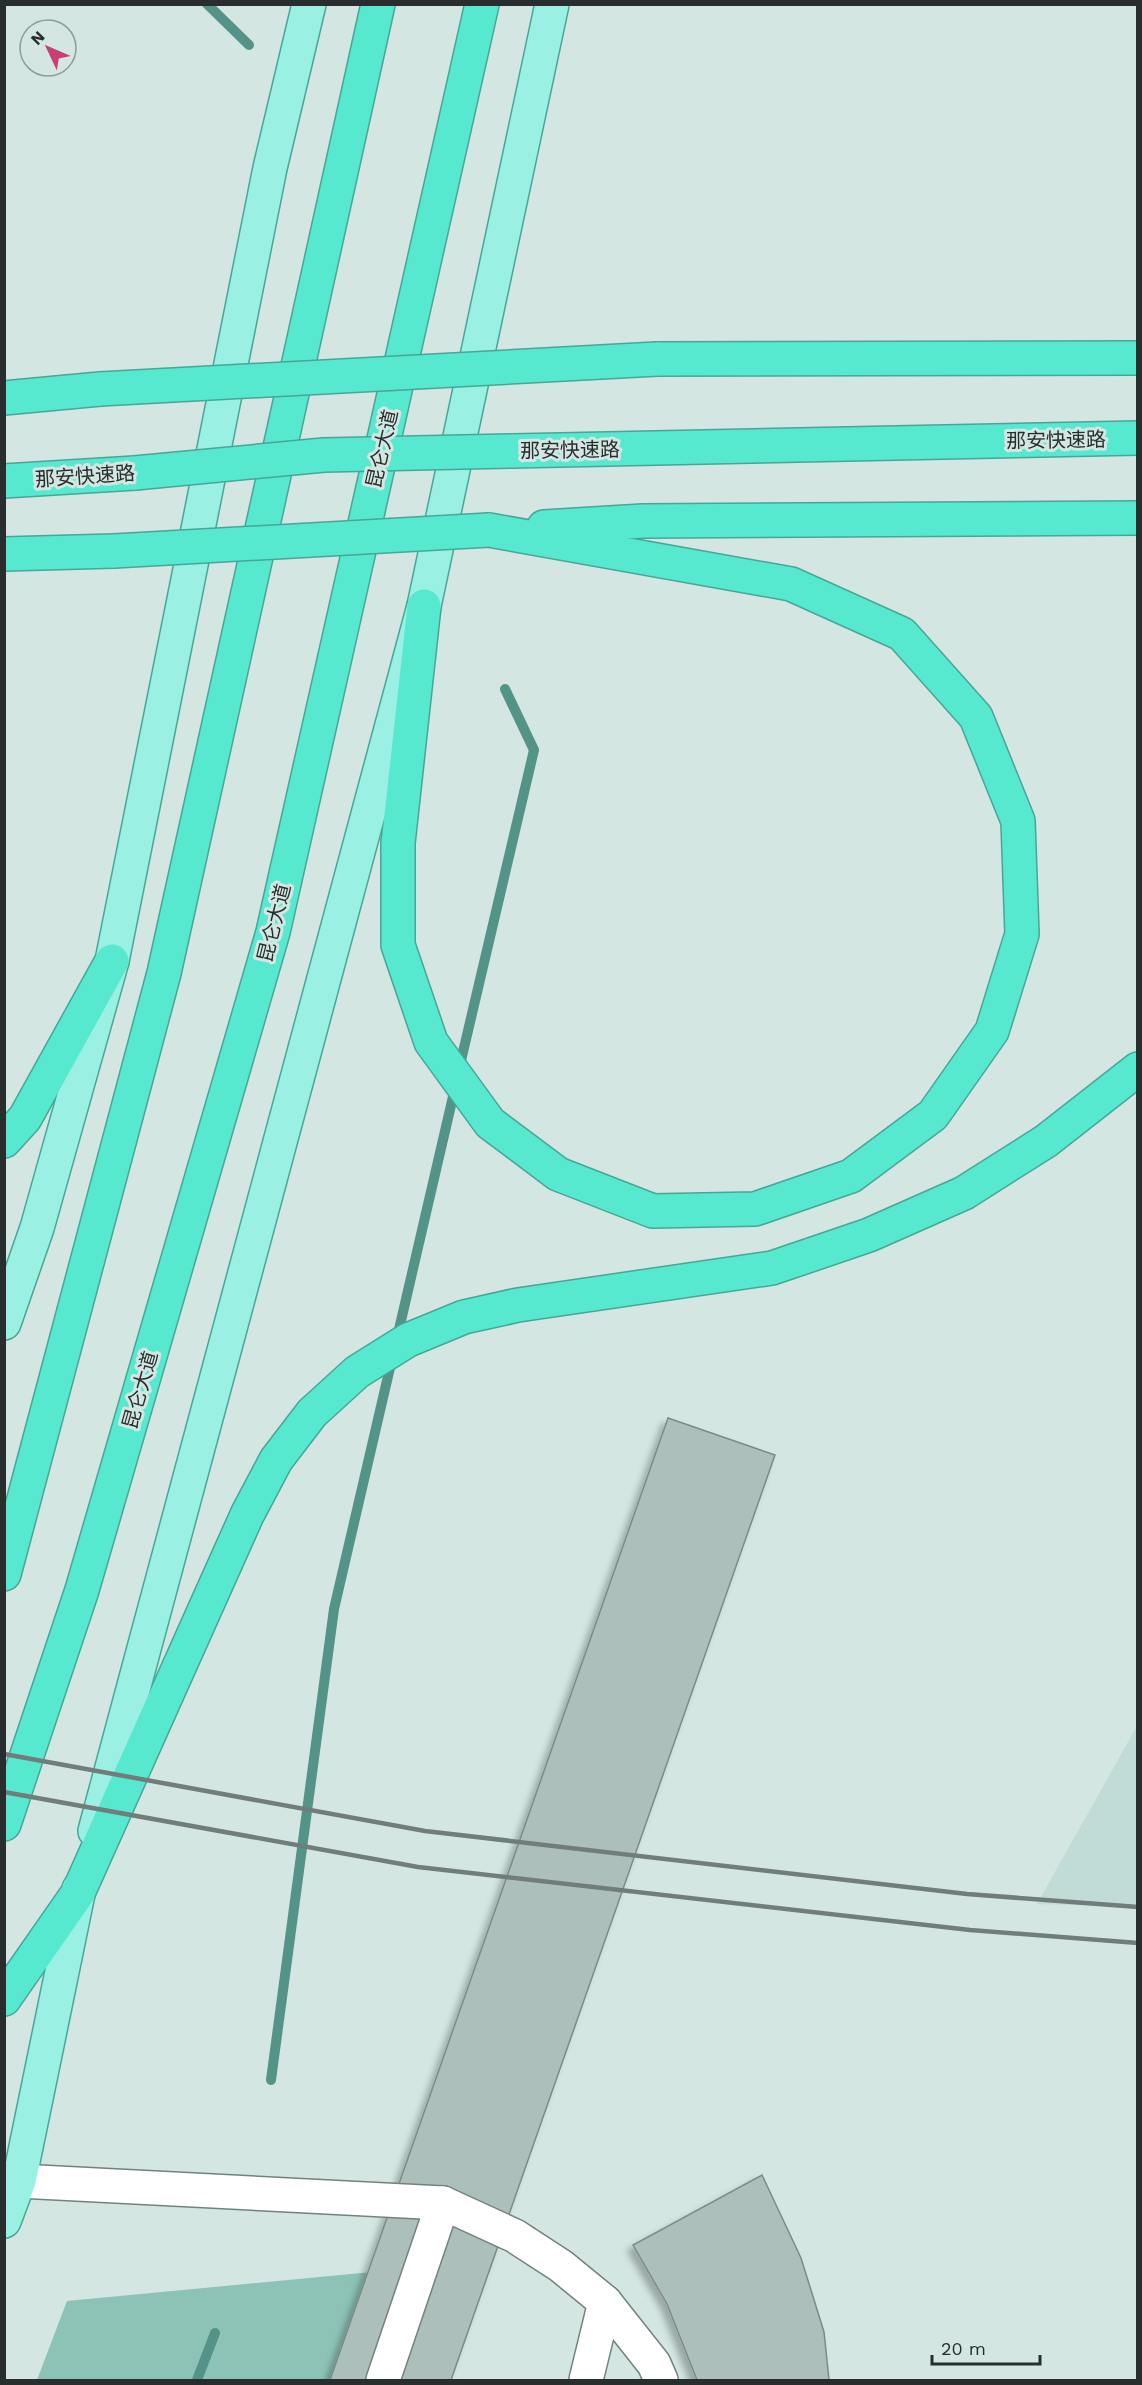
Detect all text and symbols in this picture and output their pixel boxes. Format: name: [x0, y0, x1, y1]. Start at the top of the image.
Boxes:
north arrow: [18, 18, 78, 78]
text: N: [27, 27, 49, 49]
street label: 昆仑大道: [361, 407, 403, 491]
street label: 那安快速路: [1006, 427, 1106, 453]
street label: 那安快速路: [520, 437, 620, 463]
street label: 那安快速路: [34, 461, 136, 491]
street label: 昆仑大道: [253, 881, 295, 965]
street label: 昆仑大道: [117, 1348, 163, 1432]
scale bar: [932, 2328, 1040, 2366]
text: 20 m: [941, 2338, 986, 2359]

